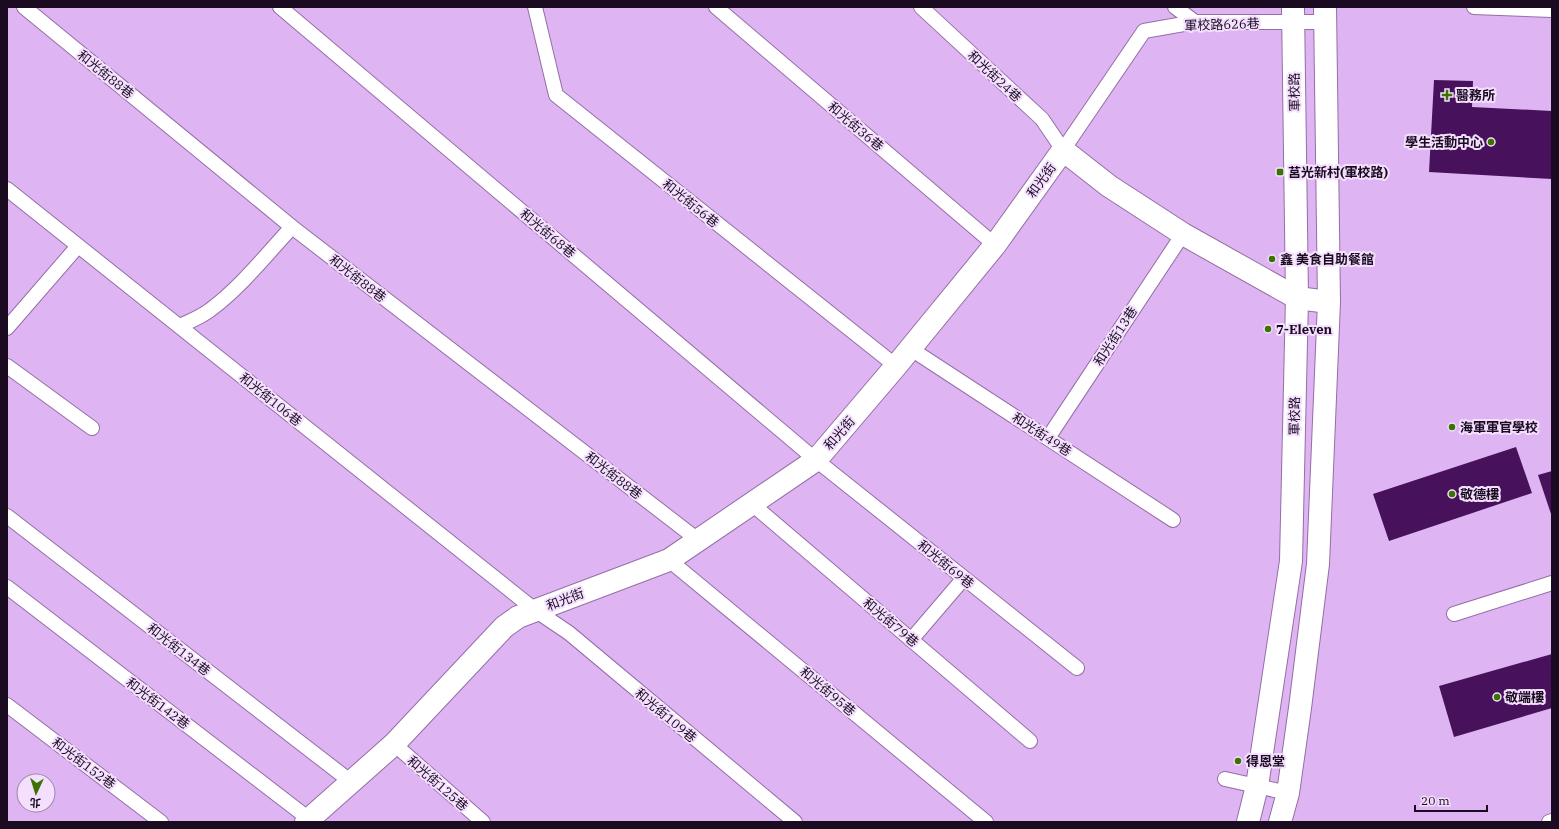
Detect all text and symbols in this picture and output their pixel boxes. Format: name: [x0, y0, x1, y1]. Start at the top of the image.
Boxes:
street label: 軍校路626巷: [1184, 15, 1260, 34]
street label: 和光街88巷: [74, 47, 137, 102]
street label: 和光街24巷: [964, 47, 1025, 106]
street label: 軍校路: [1286, 72, 1303, 112]
place label: 醫務所: [1456, 87, 1495, 104]
marker: 醫務所: [1441, 89, 1453, 101]
street label: 和光街36巷: [824, 98, 887, 155]
place label: 學生活動中心: [1405, 134, 1483, 151]
marker: 學生活動中心: [1486, 137, 1496, 147]
street label: 和光街: [1023, 160, 1060, 201]
place label: 莒光新村(軍校路): [1288, 164, 1389, 181]
marker: 莒光新村(軍校路): [1275, 167, 1285, 177]
street label: 和光街56巷: [659, 176, 722, 231]
street label: 和光街68巷: [516, 205, 579, 262]
street label: 和光街88巷: [326, 251, 390, 306]
place label: 鑫 美食自助餐館: [1280, 251, 1374, 268]
marker: 鑫 美食自助餐館: [1267, 254, 1277, 264]
street label: 和光街13巷: [1090, 303, 1141, 369]
place label: 7-Eleven: [1276, 321, 1332, 338]
marker: 7-Eleven: [1263, 324, 1273, 334]
street label: 和光街106巷: [236, 369, 305, 430]
street label: 軍校路: [1286, 396, 1303, 436]
street label: 和光街49巷: [1009, 409, 1075, 460]
street label: 和光街: [820, 413, 859, 454]
place label: 海軍軍官學校: [1460, 419, 1538, 436]
marker: 海軍軍官學校: [1447, 422, 1457, 432]
street label: 和光街88巷: [582, 448, 646, 503]
place label: 敬德樓: [1460, 486, 1499, 503]
marker: 敬德樓: [1447, 489, 1457, 499]
street label: 和光街69巷: [914, 537, 977, 592]
street label: 和光街: [544, 585, 586, 614]
street label: 和光街79巷: [859, 594, 922, 651]
street label: 和光街134巷: [144, 619, 214, 679]
street label: 和光街95巷: [796, 663, 859, 720]
street label: 和光街142巷: [122, 674, 193, 733]
street label: 和光街109巷: [631, 685, 700, 746]
place label: 敬端樓: [1505, 689, 1544, 706]
marker: 敬端樓: [1492, 692, 1502, 702]
street label: 和光街152巷: [48, 734, 119, 793]
street label: 和光街125巷: [404, 752, 472, 815]
place label: 得恩堂: [1246, 753, 1285, 770]
marker: 得恩堂: [1233, 756, 1243, 766]
north arrow: [16, 773, 56, 813]
scale bar: [1415, 787, 1487, 813]
text: 20 m: [1421, 793, 1450, 808]
text: 北: [29, 796, 41, 810]

